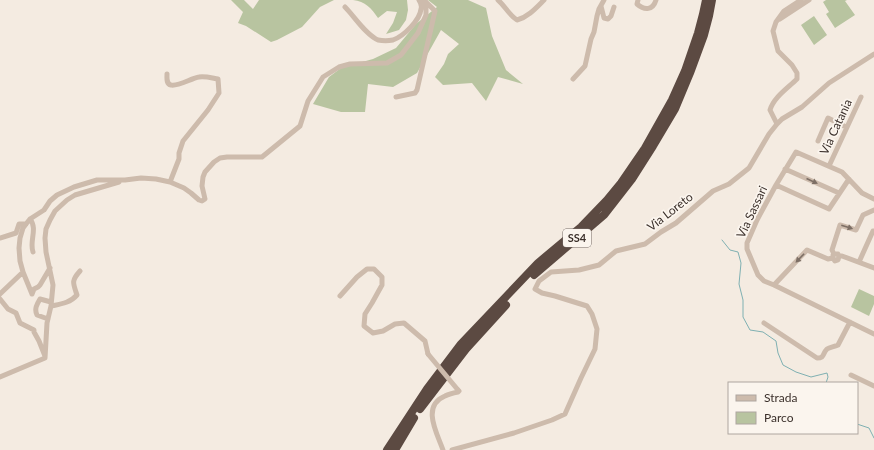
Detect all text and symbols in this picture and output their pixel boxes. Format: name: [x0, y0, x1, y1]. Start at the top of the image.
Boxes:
street label: Via Catania: [816, 97, 855, 157]
one-way arrow: [807, 179, 819, 185]
street label: Via Sassari: [733, 183, 770, 240]
street label: Via Loreto: [644, 189, 696, 234]
one-way arrow: [841, 224, 853, 230]
road number: SS4: [563, 229, 591, 247]
one-way arrow: [795, 253, 805, 263]
legend: [728, 382, 858, 434]
text: Strada: [764, 390, 797, 405]
text: Parco: [764, 410, 794, 425]

